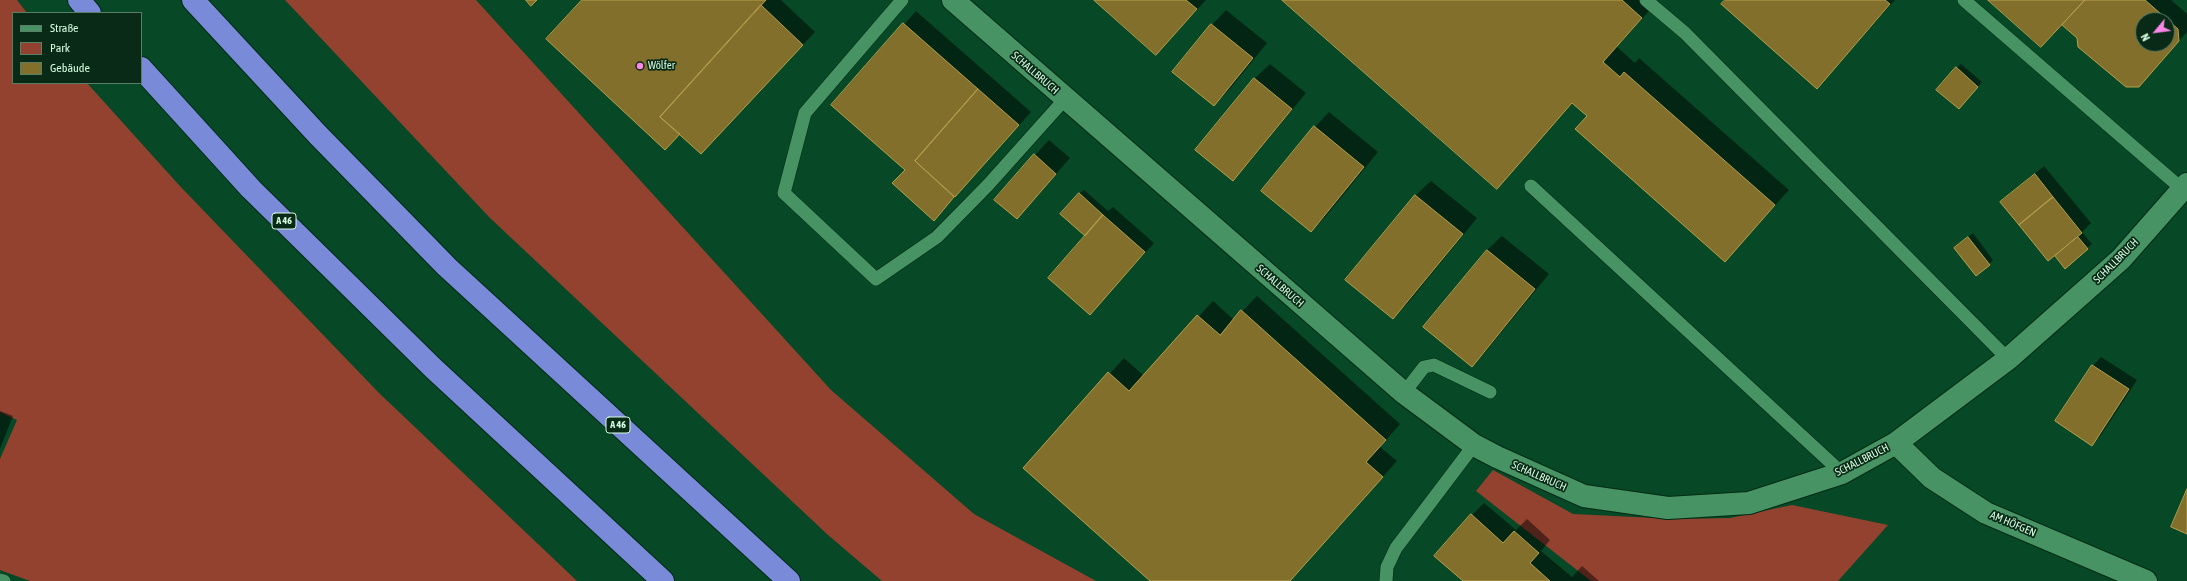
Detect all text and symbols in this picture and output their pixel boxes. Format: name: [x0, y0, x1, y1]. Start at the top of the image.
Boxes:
legend: [12, 12, 142, 84]
north arrow: [2135, 12, 2175, 52]
text: Straße: [50, 21, 78, 35]
text: N: [2139, 32, 2152, 43]
text: Park: [50, 41, 70, 55]
street label: SCHALLBRUCH: [1009, 49, 1061, 97]
place label: Wölfer: [648, 59, 675, 73]
text: Gebäude: [50, 61, 90, 75]
marker: Wölfer: [635, 61, 645, 71]
road number: A 46: [272, 213, 296, 229]
street label: SCHALLBRUCH: [2091, 236, 2141, 286]
street label: SCHALLBRUCH: [1254, 262, 1306, 310]
road number: A 46: [606, 417, 630, 433]
street label: SCHALLBRUCH: [1833, 441, 1891, 479]
street label: SCHALLBRUCH: [1510, 458, 1568, 494]
street label: AM HÖFGEN: [1988, 508, 2038, 540]

